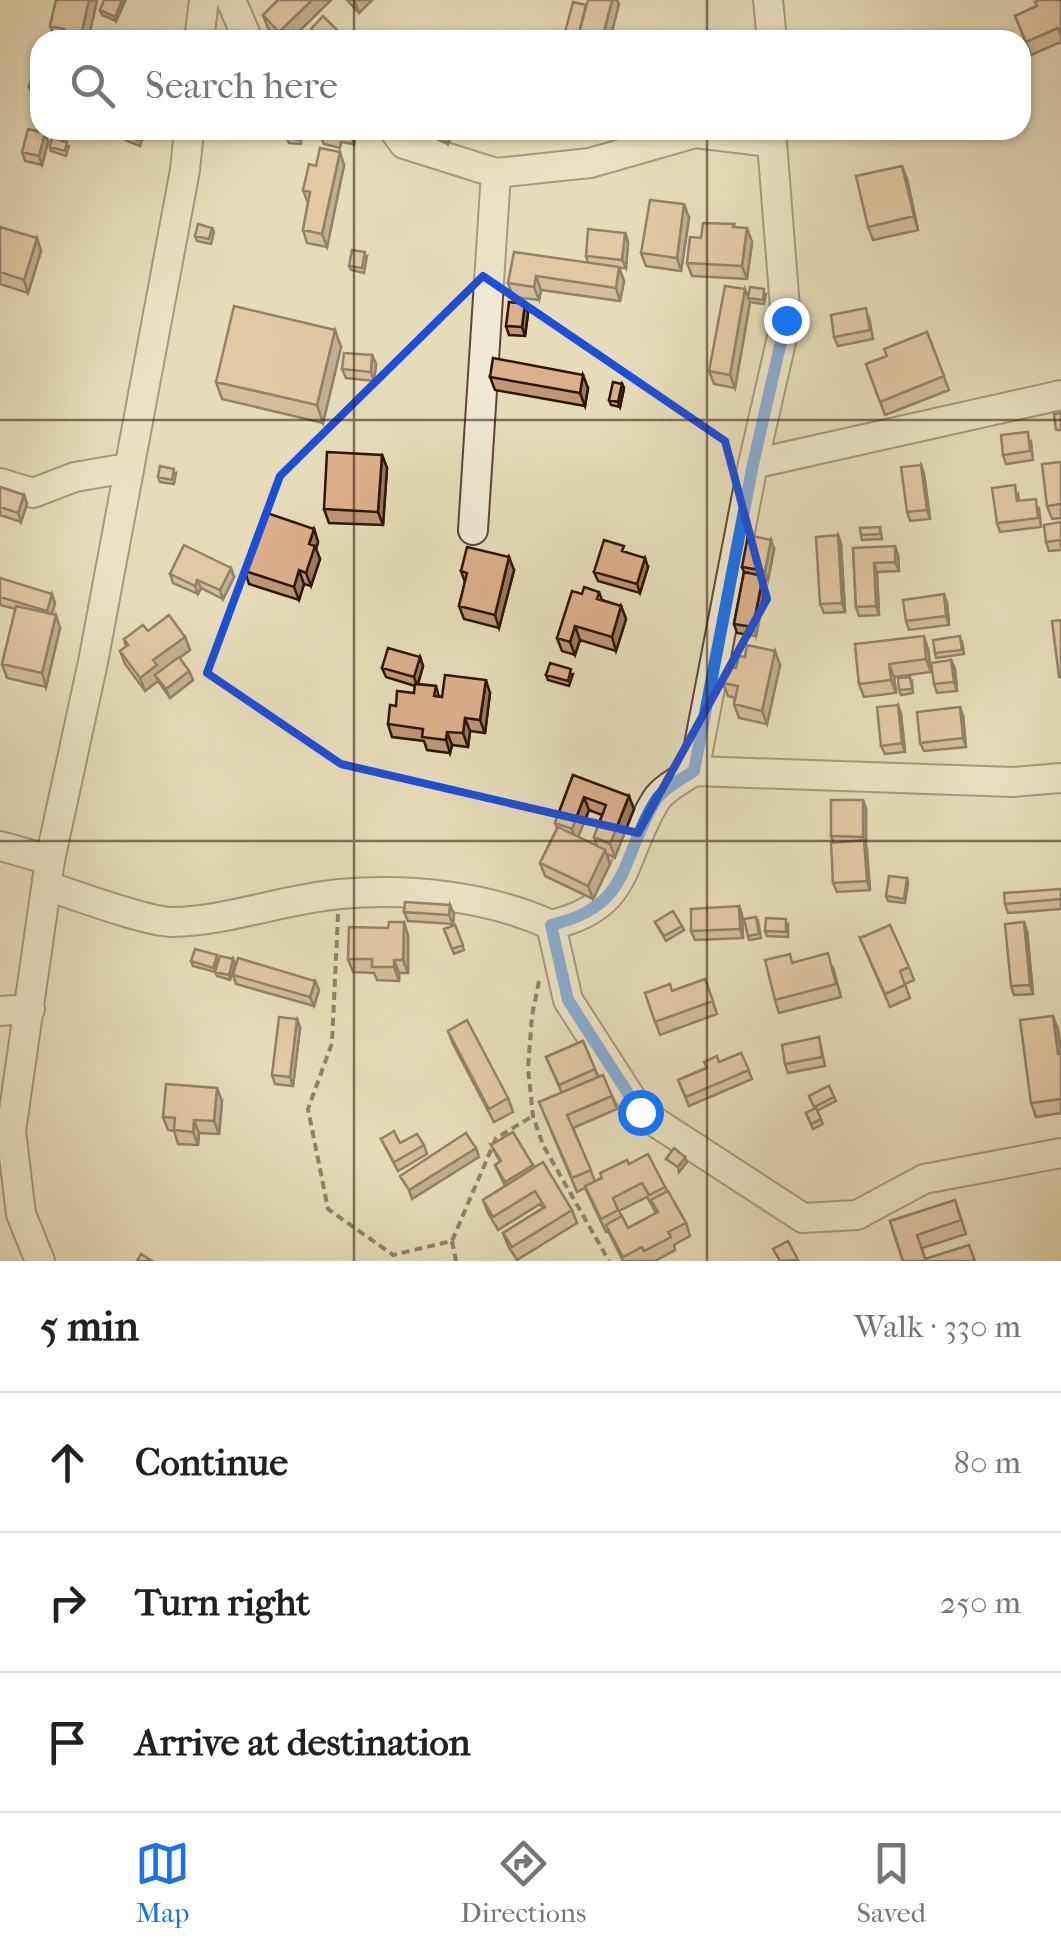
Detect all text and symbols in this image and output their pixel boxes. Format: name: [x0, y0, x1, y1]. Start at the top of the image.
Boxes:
search box: [30, 30, 1031, 140]
icon: search: [65, 58, 120, 113]
text: Search here: [145, 63, 338, 108]
route end: [764, 298, 810, 344]
route start: [618, 1090, 664, 1136]
text: 5 min: [40, 1302, 139, 1351]
text: Walk · 330 m: [854, 1308, 1021, 1345]
icon: ahead: [40, 1435, 95, 1490]
text: Continue: [135, 1440, 288, 1485]
text: 80 m: [954, 1444, 1021, 1481]
icon: right: [40, 1575, 95, 1630]
text: Turn right: [135, 1580, 310, 1625]
text: 250 m: [940, 1584, 1021, 1621]
icon: arrive: [40, 1715, 95, 1770]
text: Arrive at destination: [135, 1720, 471, 1765]
tab: Map: [135, 1836, 190, 1929]
tab: Directions: [460, 1836, 586, 1929]
tab: Saved: [856, 1836, 926, 1929]

